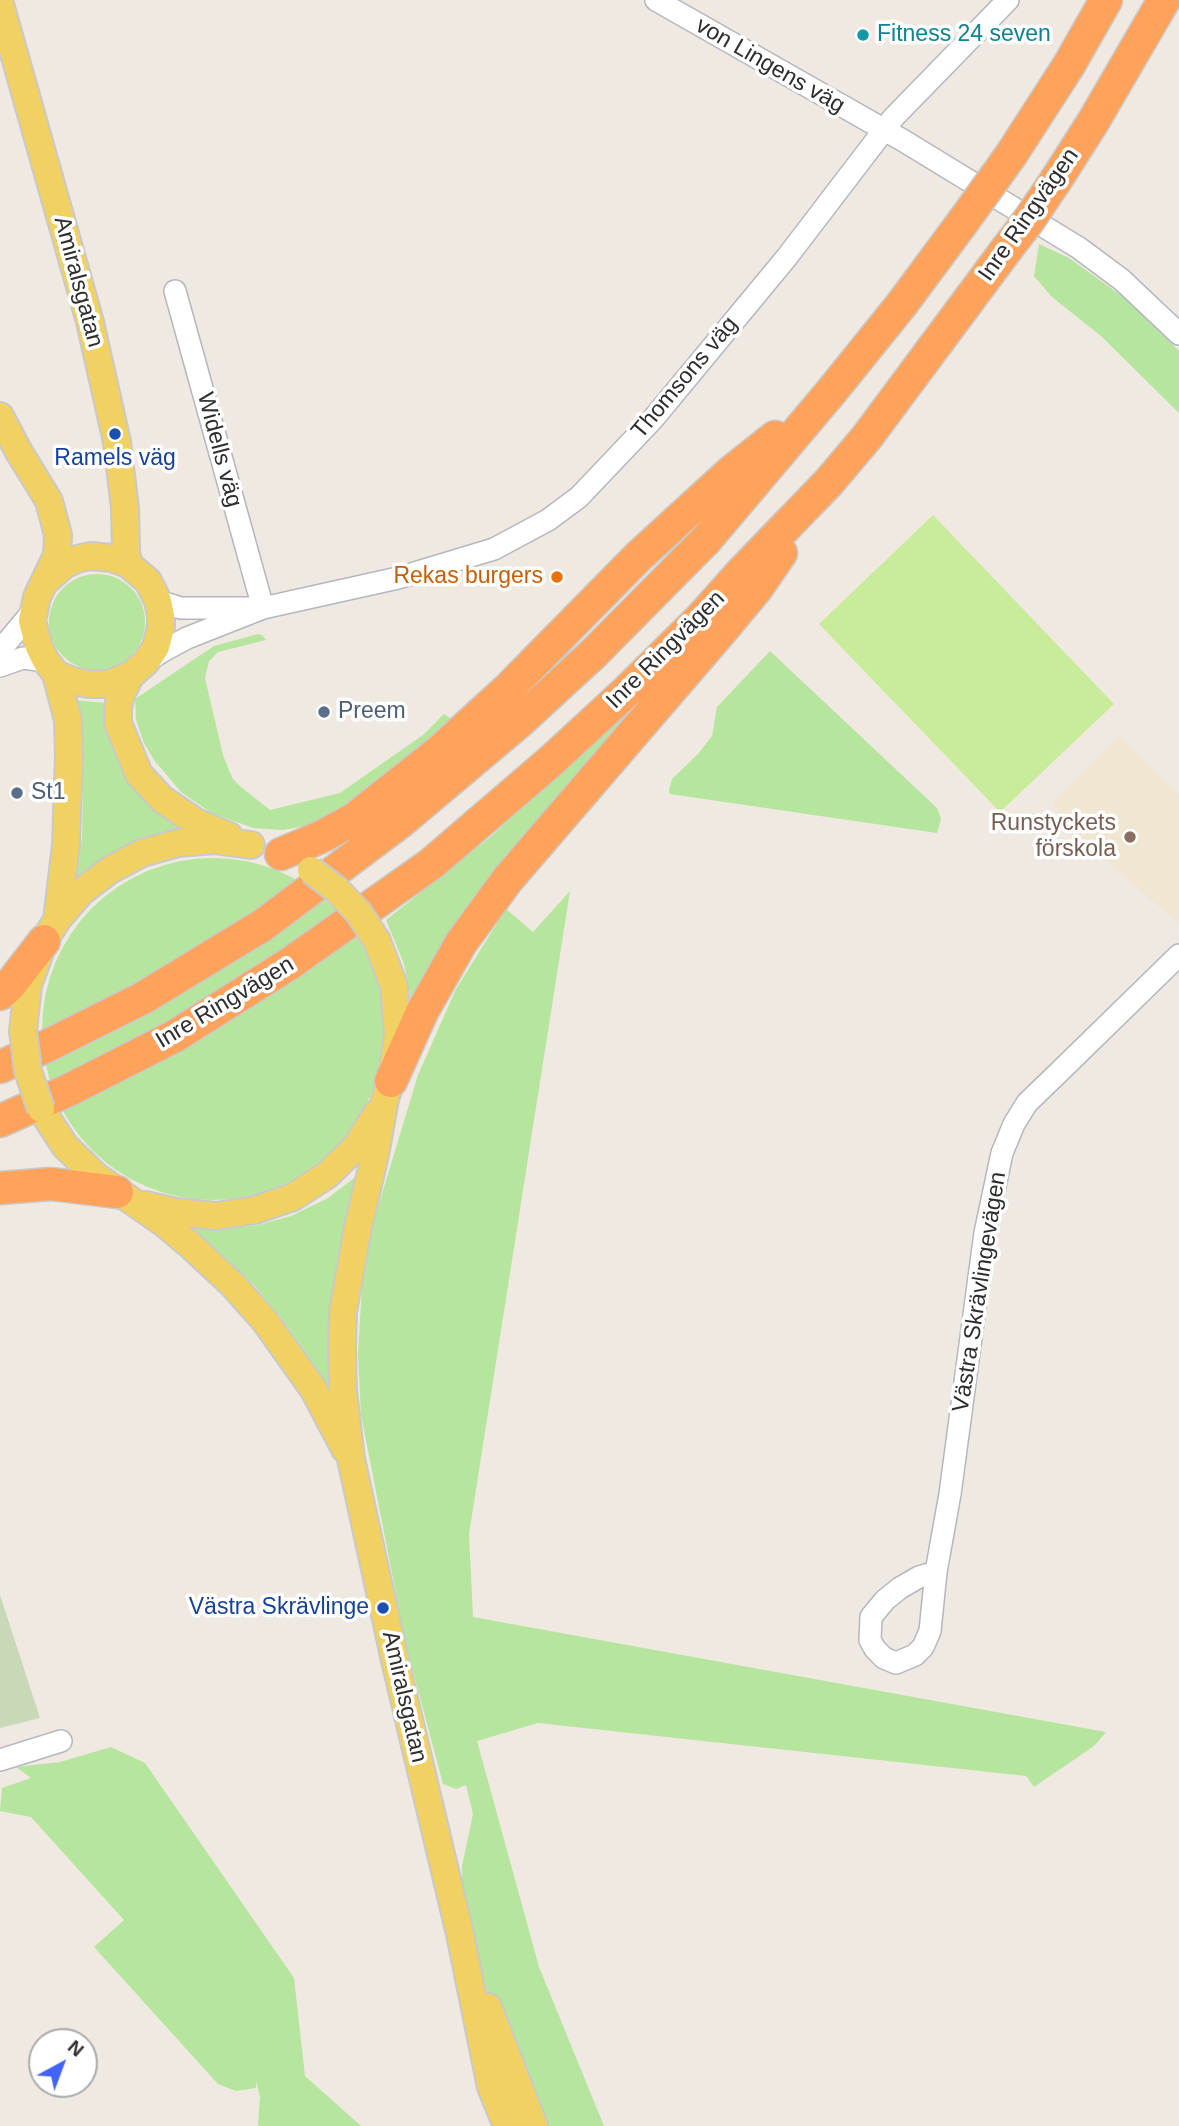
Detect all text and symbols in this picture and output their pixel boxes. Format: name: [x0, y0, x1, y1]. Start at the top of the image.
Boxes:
street label: von Lingens väg: [691, 12, 849, 120]
place label: Fitness 24 seven: [877, 21, 1051, 49]
marker: Fitness 24 seven: [855, 27, 871, 43]
street label: Inre Ringvägen: [973, 143, 1085, 287]
street label: Amiralsgatan: [47, 214, 109, 350]
street label: Thomsons väg: [626, 311, 744, 445]
street label: Widells väg: [190, 390, 248, 510]
marker: Ramels väg: [107, 426, 123, 442]
place label: Ramels väg: [54, 445, 176, 473]
place label: Rekas burgers: [393, 563, 543, 591]
marker: Rekas burgers: [549, 569, 565, 585]
street label: Inre Ringvägen: [601, 585, 731, 715]
place label: Preem: [338, 698, 406, 726]
marker: Preem: [316, 704, 332, 720]
place label: St1: [31, 779, 66, 807]
marker: St1: [9, 785, 25, 801]
place label: Runstyckets förskola: [991, 810, 1116, 864]
marker: Runstyckets förskola: [1122, 829, 1138, 845]
street label: Inre Ringvägen: [151, 951, 299, 1055]
street label: Västra Skrävlingevägen: [947, 1170, 1013, 1414]
place label: Västra Skrävlinge: [189, 1594, 369, 1622]
marker: Västra Skrävlinge: [375, 1600, 391, 1616]
street label: Amiralsgatan: [375, 1629, 433, 1765]
north arrow: [28, 2028, 98, 2098]
text: N: [64, 2036, 88, 2061]

